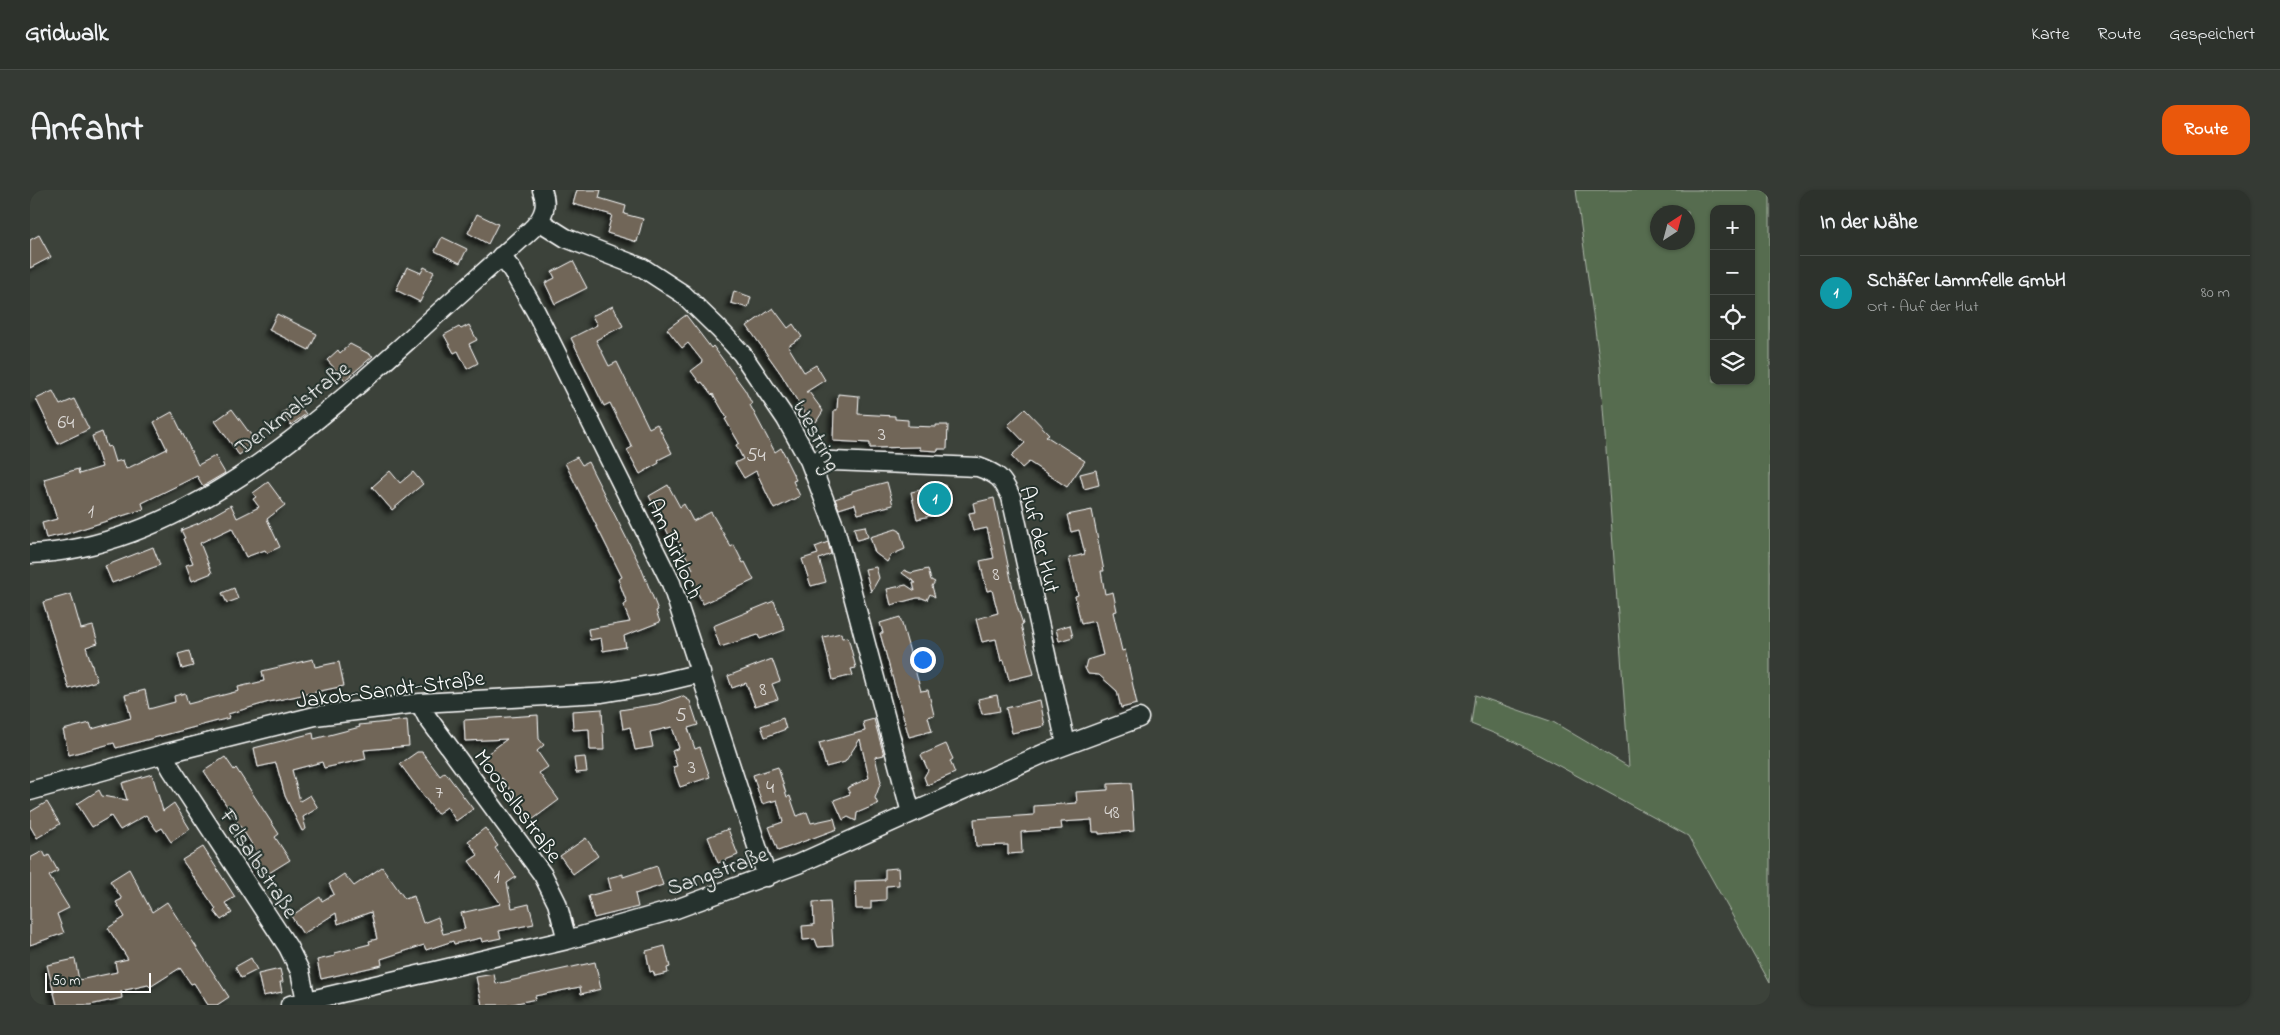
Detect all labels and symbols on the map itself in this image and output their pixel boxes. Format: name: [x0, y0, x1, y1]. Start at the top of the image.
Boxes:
north arrow: [1650, 205, 1695, 250]
street label: Denkmalstraße: [229, 354, 358, 465]
street label: Westring: [782, 395, 848, 478]
house number: 64: [57, 409, 75, 438]
house number: 3: [878, 421, 886, 450]
house number: 54: [746, 442, 766, 471]
pin: 1: [919, 480, 951, 518]
street label: Auf der Hut: [1009, 483, 1067, 597]
street label: Am Birkloch: [637, 494, 710, 604]
house number: 1: [88, 498, 94, 527]
house number: 8: [992, 561, 1000, 590]
your location: [910, 647, 936, 673]
street label: Jakob-Sandt-Straße: [294, 664, 486, 718]
house number: 8: [759, 676, 767, 705]
house number: 5: [675, 702, 687, 731]
street label: Moosalbstraße: [464, 743, 569, 870]
house number: 3: [688, 754, 696, 783]
house number: 4: [766, 774, 774, 803]
house number: 7: [435, 779, 443, 808]
house number: 48: [1104, 799, 1120, 828]
street label: Felsalbstraße: [210, 803, 305, 926]
street label: Sangstraße: [663, 840, 773, 907]
house number: 1: [494, 863, 500, 892]
scale bar: [45, 970, 151, 993]

